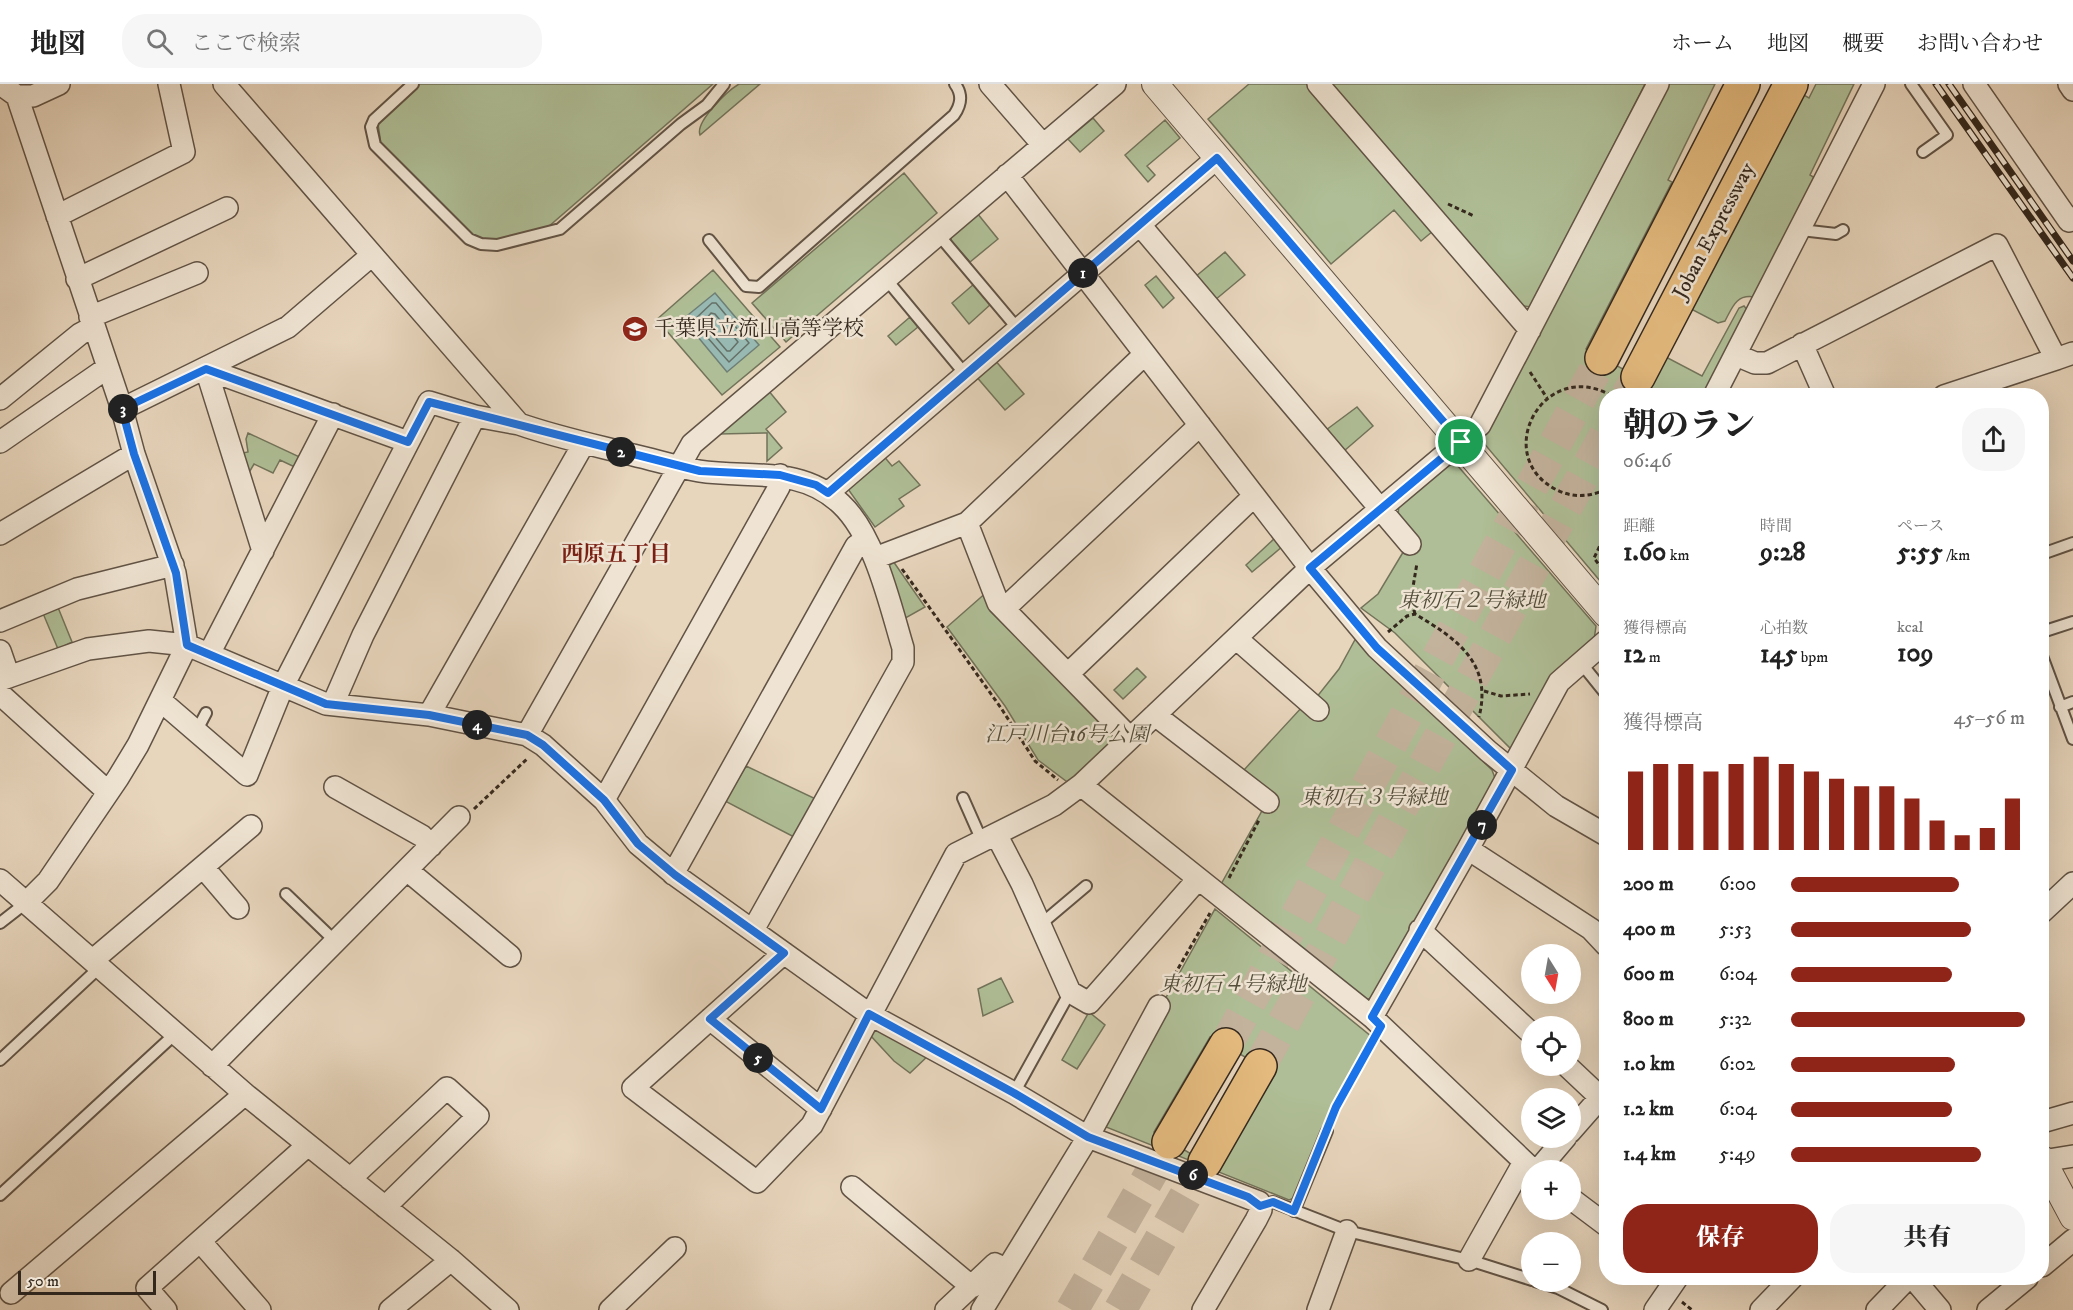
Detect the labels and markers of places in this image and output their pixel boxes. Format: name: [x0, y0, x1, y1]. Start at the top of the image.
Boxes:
pin: 1: [1068, 258, 1098, 288]
school or university icon: 千葉県立流山高等学校: [620, 314, 650, 344]
place label: 千葉県立流山高等学校: [654, 316, 864, 342]
pin: 3: [108, 394, 138, 424]
pin: [1435, 416, 1486, 467]
pin: 2: [606, 437, 636, 467]
pin: 4: [462, 710, 492, 740]
pin: 7: [1467, 810, 1497, 840]
pin: 5: [743, 1043, 773, 1073]
pin: 6: [1178, 1160, 1208, 1190]

